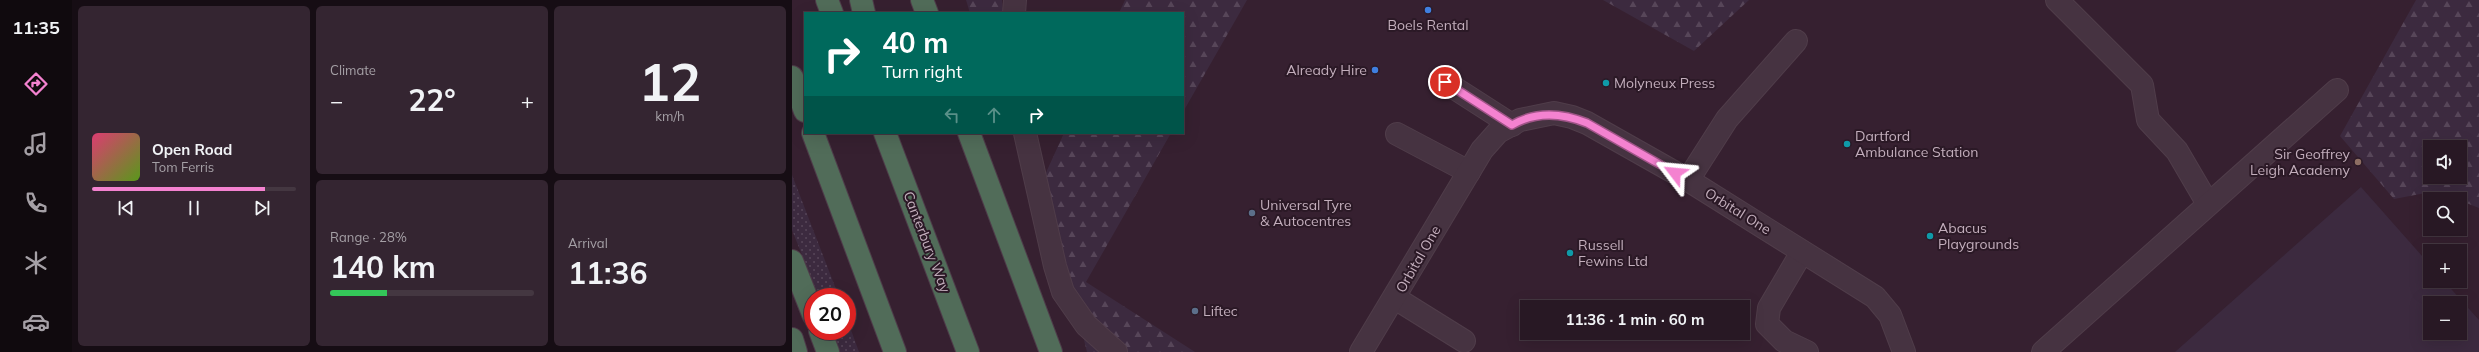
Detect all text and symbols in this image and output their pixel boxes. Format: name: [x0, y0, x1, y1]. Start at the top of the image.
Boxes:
marker: Boels Rental: [1423, 5, 1433, 15]
text: 11:35: [12, 16, 60, 39]
place label: Boels Rental: [1387, 16, 1469, 34]
text: 40 m: [882, 25, 948, 60]
icon: right: [816, 28, 868, 80]
text: 12: [639, 49, 701, 114]
text: Turn right: [882, 60, 962, 83]
place label: Already Hire: [1286, 61, 1367, 79]
text: Climate: [330, 62, 376, 78]
marker: Already Hire: [1370, 65, 1380, 75]
pin: [1428, 65, 1462, 99]
icon: directions: [22, 70, 50, 98]
icon: arrive: [1434, 71, 1456, 93]
place label: Molyneux Press: [1614, 74, 1715, 92]
marker: Molyneux Press: [1601, 78, 1611, 88]
text: 22°: [408, 81, 456, 119]
text: −: [330, 87, 343, 115]
text: +: [521, 87, 534, 115]
icon: left: [941, 104, 963, 126]
icon: ahead: [983, 104, 1005, 126]
icon: right: [1025, 104, 1047, 126]
text: km/h: [655, 108, 685, 124]
place label: Dartford Ambulance Station: [1855, 127, 1978, 161]
icon: music: [22, 130, 50, 158]
marker: Dartford Ambulance Station: [1842, 139, 1852, 149]
text: Open Road: [152, 140, 232, 159]
map controls: [2423, 140, 2467, 340]
button: sound: [2423, 140, 2467, 184]
place label: Sir Geoffrey Leigh Academy: [2250, 145, 2351, 179]
position arrow: [1654, 152, 1696, 194]
marker: Sir Geoffrey Leigh Academy: [2353, 157, 2363, 167]
text: Tom Ferris: [152, 159, 214, 175]
street label: Orbital One: [1702, 184, 1774, 238]
icon: phone: [22, 189, 50, 217]
street label: Canterbury Way: [899, 189, 955, 296]
button: search: [2423, 192, 2467, 236]
place label: Universal Tyre & Autocentres: [1260, 196, 1352, 230]
icon: previous: [115, 197, 137, 219]
icon: pause: [183, 197, 205, 219]
icon: next: [251, 197, 273, 219]
marker: Universal Tyre & Autocentres: [1247, 208, 1257, 218]
place label: Abacus Playgrounds: [1938, 219, 2019, 253]
street label: Orbital One: [1392, 222, 1444, 296]
text: Range · 28%: [330, 229, 407, 245]
marker: Abacus Playgrounds: [1925, 231, 1935, 241]
text: Arrival: [568, 235, 608, 251]
place label: Russell Fewins Ltd: [1578, 236, 1648, 270]
button: +: [2423, 244, 2467, 288]
text: 140 km: [330, 248, 436, 286]
marker: Russell Fewins Ltd: [1565, 248, 1575, 258]
icon: climate: [22, 249, 50, 277]
text: 11:36: [568, 254, 647, 292]
speed limit sign: 20: [804, 288, 856, 340]
button: −: [2423, 296, 2467, 340]
place label: Liftec: [1203, 302, 1238, 320]
marker: Liftec: [1190, 306, 1200, 316]
icon: car: [22, 308, 50, 336]
text: 11:36 · 1 min · 60 m: [1566, 310, 1704, 329]

